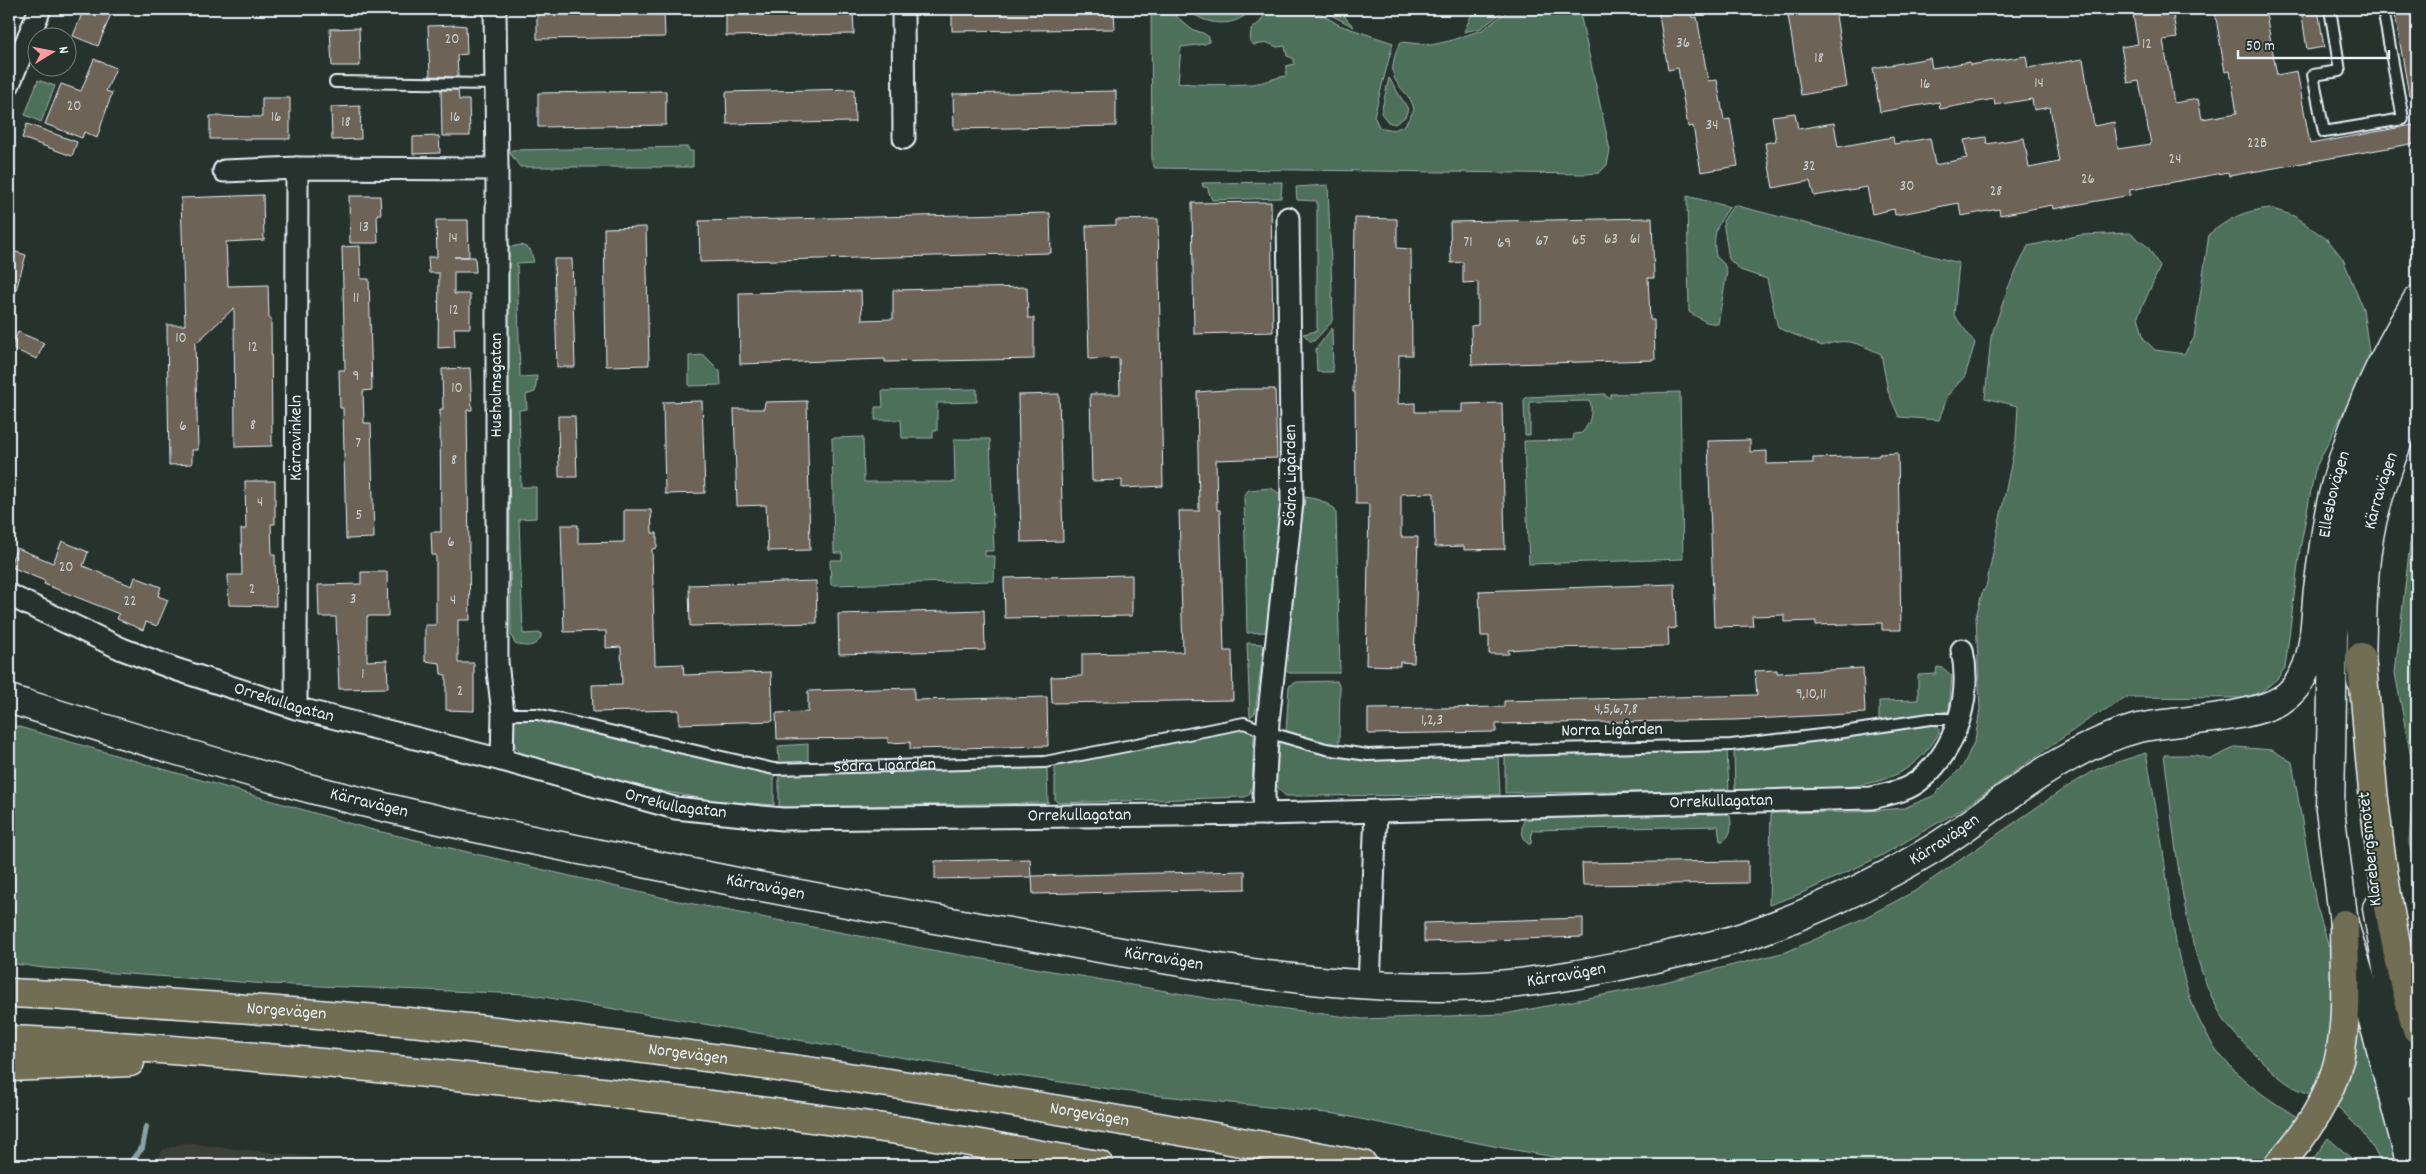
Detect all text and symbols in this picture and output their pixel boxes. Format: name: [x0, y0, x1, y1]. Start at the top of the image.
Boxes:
north arrow: [28, 28, 78, 78]
scale bar: [2238, 28, 2390, 60]
house number: 20: [445, 29, 459, 51]
house number: 36: [1676, 33, 1690, 55]
house number: 12: [2142, 34, 2152, 56]
text: 50 m: [2246, 36, 2275, 58]
text: N: [52, 45, 73, 55]
house number: 18: [1814, 48, 1824, 70]
house number: 14: [2034, 73, 2044, 95]
house number: 16: [1920, 74, 1930, 96]
house number: 20: [67, 96, 81, 118]
house number: 16: [271, 107, 281, 129]
house number: 16: [450, 107, 460, 129]
house number: 18: [341, 112, 351, 134]
house number: 34: [1706, 115, 1718, 137]
house number: 22B: [2247, 133, 2267, 155]
house number: 24: [2169, 149, 2181, 171]
house number: 32: [1802, 156, 1816, 178]
house number: 26: [2081, 169, 2095, 191]
house number: 30: [1900, 176, 1914, 198]
house number: 28: [1990, 181, 2002, 203]
house number: 13: [359, 217, 369, 239]
house number: 14: [448, 228, 458, 250]
house number: 63: [1604, 229, 1618, 251]
house number: 61: [1630, 229, 1640, 251]
house number: 65: [1572, 230, 1586, 252]
house number: 67: [1535, 231, 1549, 253]
house number: 71: [1463, 232, 1473, 254]
house number: 69: [1497, 233, 1511, 255]
house number: 11: [353, 288, 359, 310]
house number: 12: [449, 300, 459, 322]
house number: 10: [175, 328, 187, 350]
street label: Husholmsgatan: [485, 333, 510, 437]
house number: 12: [248, 337, 258, 359]
house number: 9: [353, 366, 359, 388]
house number: 10: [451, 378, 463, 400]
street label: Kärravinkeln: [284, 395, 309, 481]
house number: 8: [250, 415, 256, 437]
house number: 6: [179, 416, 187, 438]
street label: Södra Ligården: [1277, 424, 1305, 528]
house number: 7: [355, 433, 361, 455]
street label: Ellesbovägen: [2313, 448, 2357, 540]
street label: Kärravägen: [2358, 449, 2405, 532]
house number: 8: [451, 450, 457, 472]
house number: 4: [257, 492, 263, 514]
house number: 5: [356, 505, 363, 527]
house number: 6: [447, 532, 455, 554]
house number: 20: [59, 557, 73, 579]
house number: 2: [249, 579, 255, 601]
house number: 3: [350, 589, 356, 611]
house number: 4: [450, 590, 456, 612]
house number: 22: [123, 591, 137, 613]
house number: 1: [361, 664, 365, 686]
street label: Orrekullagatan: [230, 676, 337, 730]
house number: 2: [457, 681, 463, 703]
house number: 9,10,11: [1796, 684, 1826, 706]
house number: 4,5,6,7,8: [1594, 699, 1638, 721]
house number: 1,2,3: [1421, 710, 1443, 732]
street label: Norra Ligården: [1561, 718, 1663, 744]
street label: Södra Ligården: [833, 752, 936, 780]
street label: Kärravägen: [327, 782, 411, 825]
street label: Orrekullagatan: [622, 782, 728, 826]
street label: Orrekullagatan: [1669, 788, 1773, 816]
street label: Klarebergsmotet: [2353, 790, 2389, 908]
street label: Orrekullagatan: [1027, 803, 1131, 829]
street label: Kärravägen: [1905, 808, 1985, 872]
street label: Kärravägen: [724, 868, 807, 907]
street label: Kärravägen: [1122, 940, 1205, 978]
street label: Kärravägen: [1525, 956, 1608, 994]
street label: Norgevägen: [246, 996, 327, 1027]
street label: Norgevägen: [647, 1037, 729, 1072]
street label: Norgevägen: [1048, 1096, 1131, 1134]

